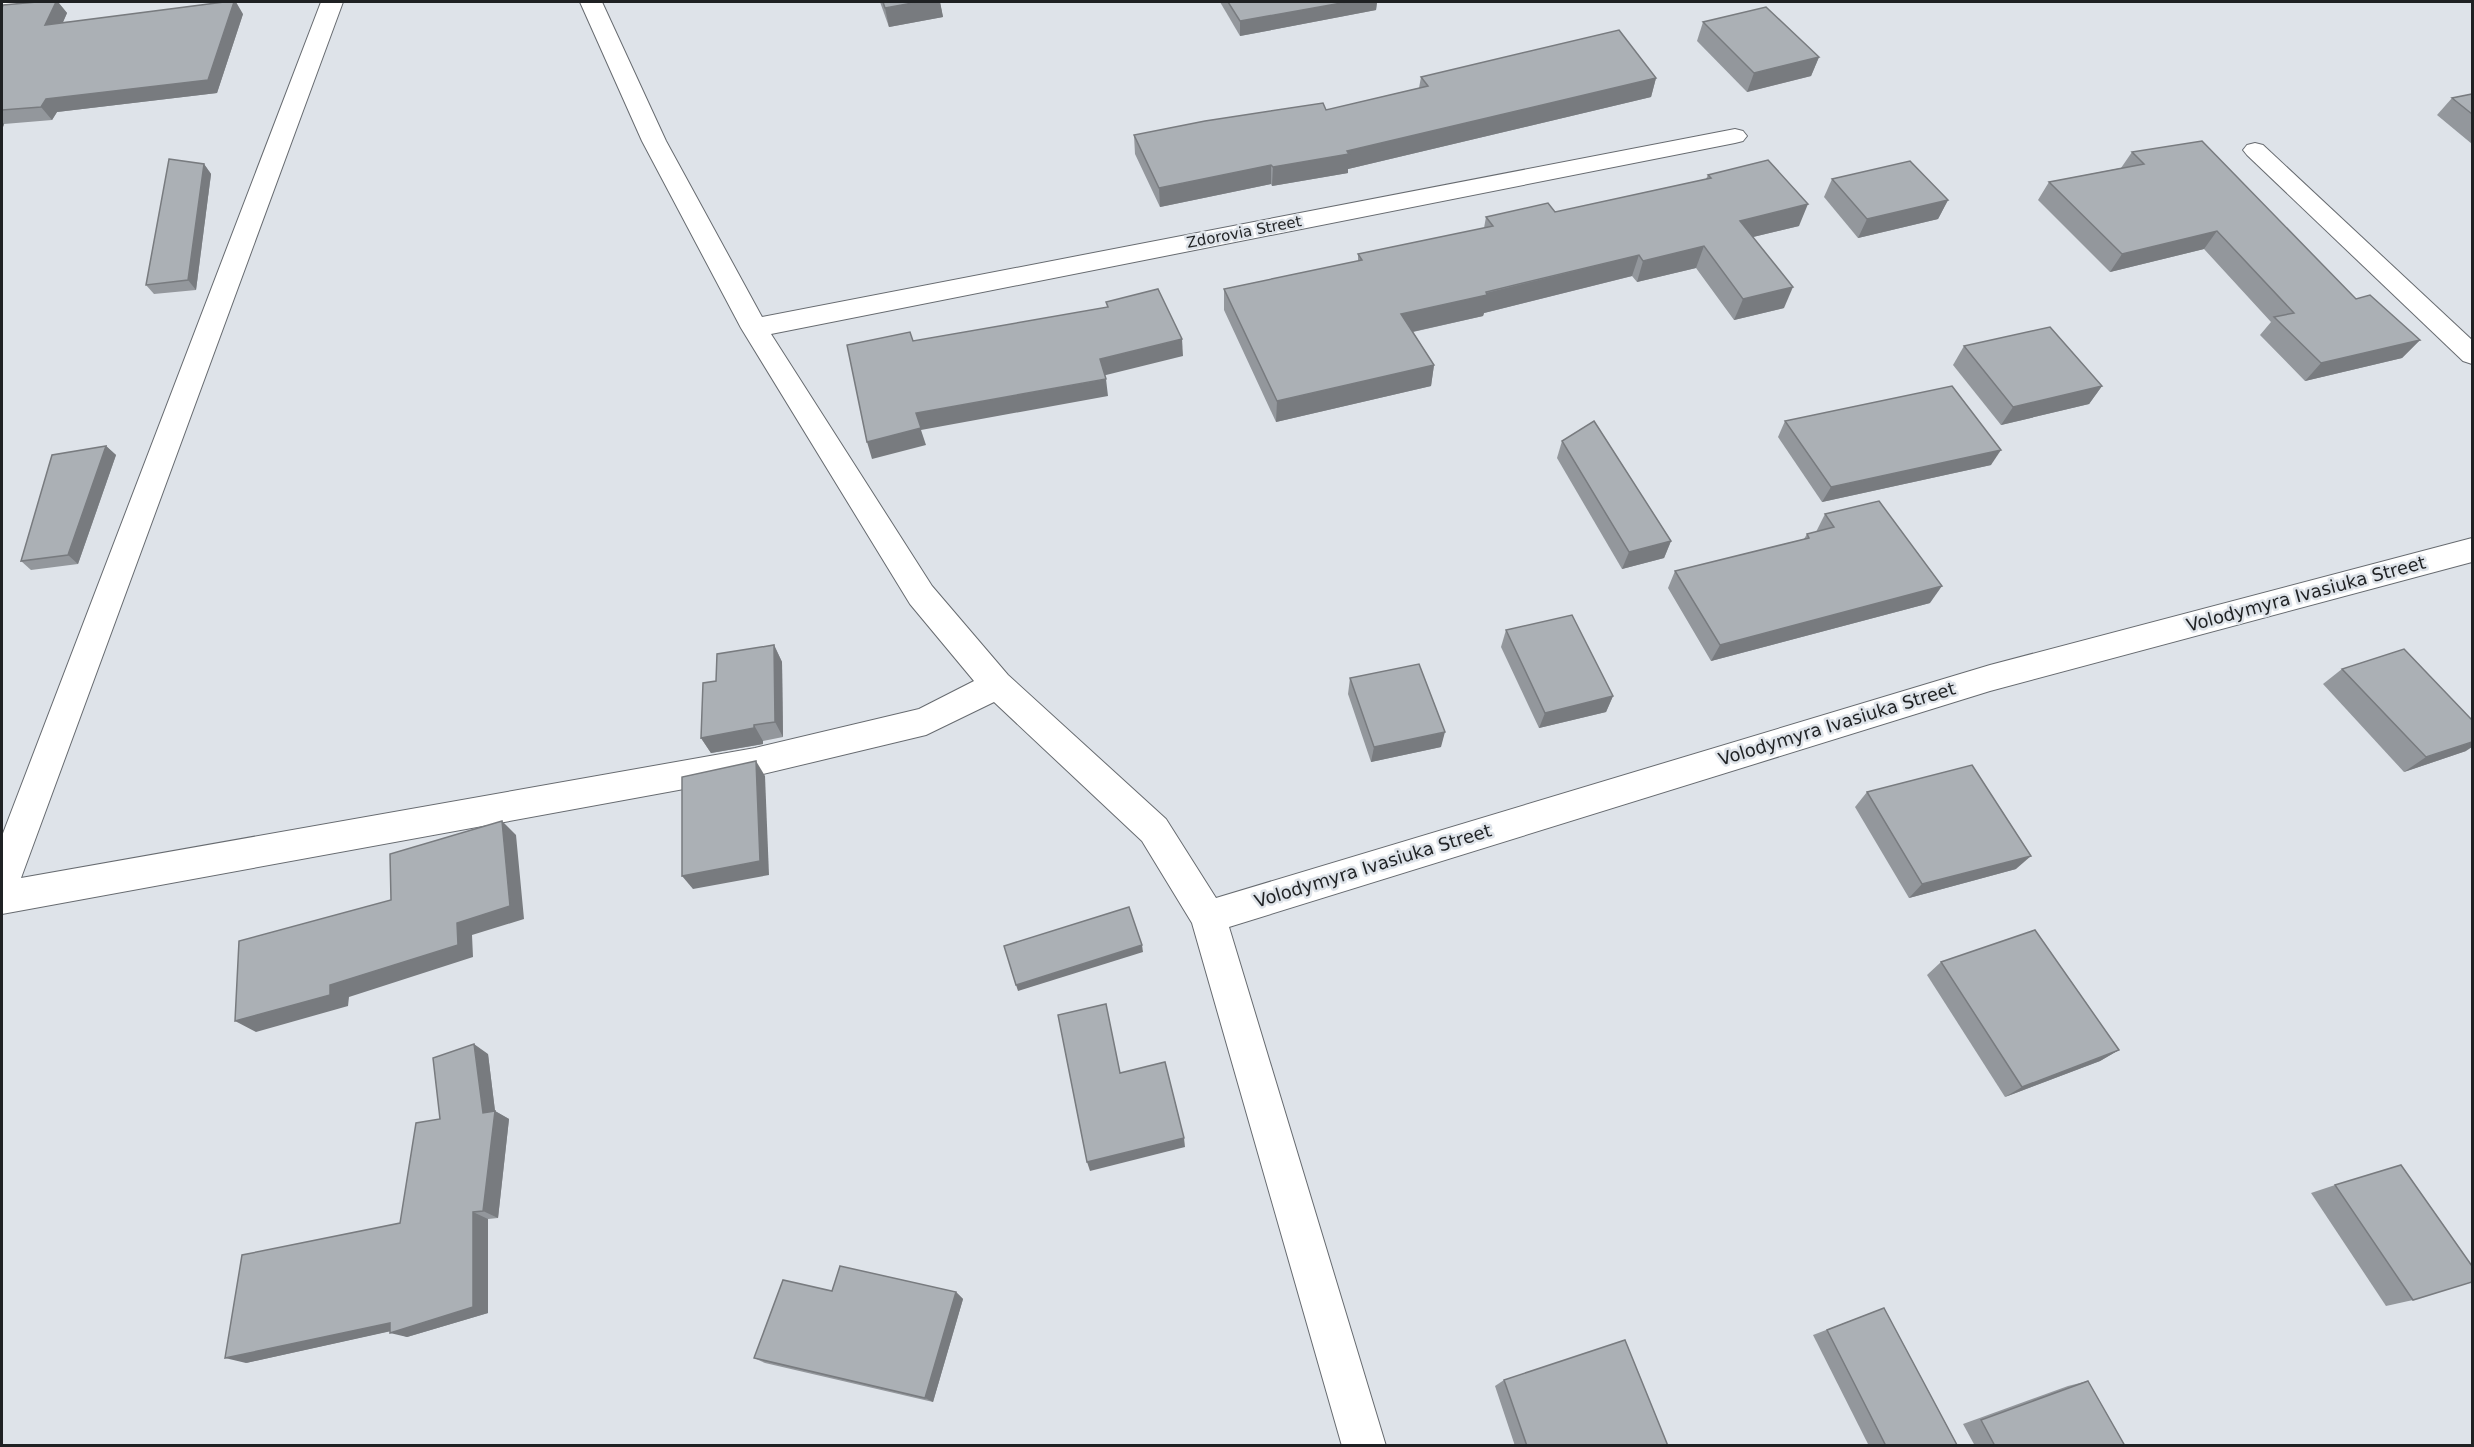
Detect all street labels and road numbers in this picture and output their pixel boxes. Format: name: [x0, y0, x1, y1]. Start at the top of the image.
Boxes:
street label: Zdorovia Street: [1185, 212, 1303, 252]
street label: Volodymyra Ivasiuka Street: [2184, 551, 2428, 636]
street label: Volodymyra Ivasiuka Street: [1716, 677, 1958, 770]
street label: Volodymyra Ivasiuka Street: [1252, 819, 1494, 912]

